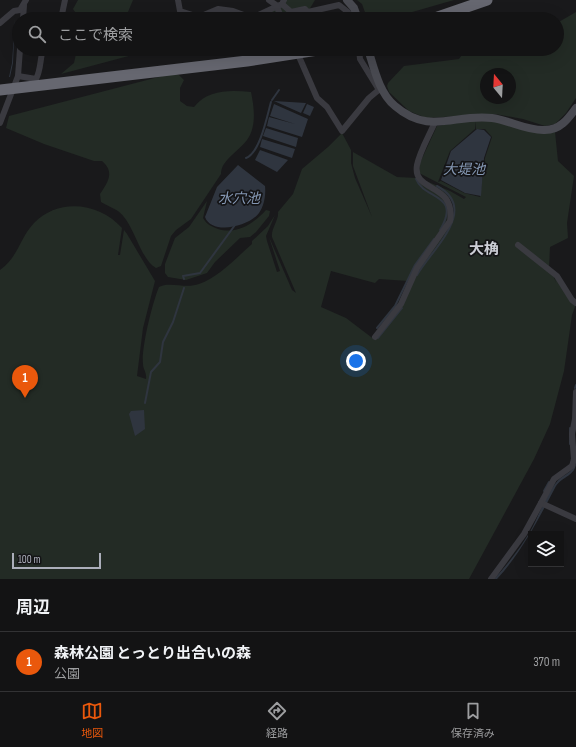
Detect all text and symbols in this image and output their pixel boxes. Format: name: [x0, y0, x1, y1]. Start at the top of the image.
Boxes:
search box: [12, 12, 564, 56]
icon: search: [26, 23, 48, 45]
text: ここで検索: [58, 26, 133, 45]
north arrow: [480, 68, 516, 104]
water label: 大堤池: [443, 161, 487, 178]
water label: 水穴池: [218, 190, 262, 207]
district label: 大桷: [469, 240, 499, 259]
your location: [346, 351, 366, 371]
pin: 1: [12, 365, 38, 398]
map controls: [528, 531, 564, 567]
button: layers: [528, 531, 564, 567]
scale bar: [12, 551, 101, 570]
text: 100 m: [18, 553, 40, 566]
text: 周辺: [16, 598, 50, 618]
text: 森林公園 とっとり出合いの森: [54, 644, 251, 663]
text: 1: [26, 654, 32, 670]
text: 370 m: [533, 654, 560, 670]
text: 公園: [54, 666, 80, 682]
tab: 地図: [81, 700, 103, 740]
tab: 経路: [266, 700, 288, 740]
tab: 保存済み: [451, 700, 495, 740]

